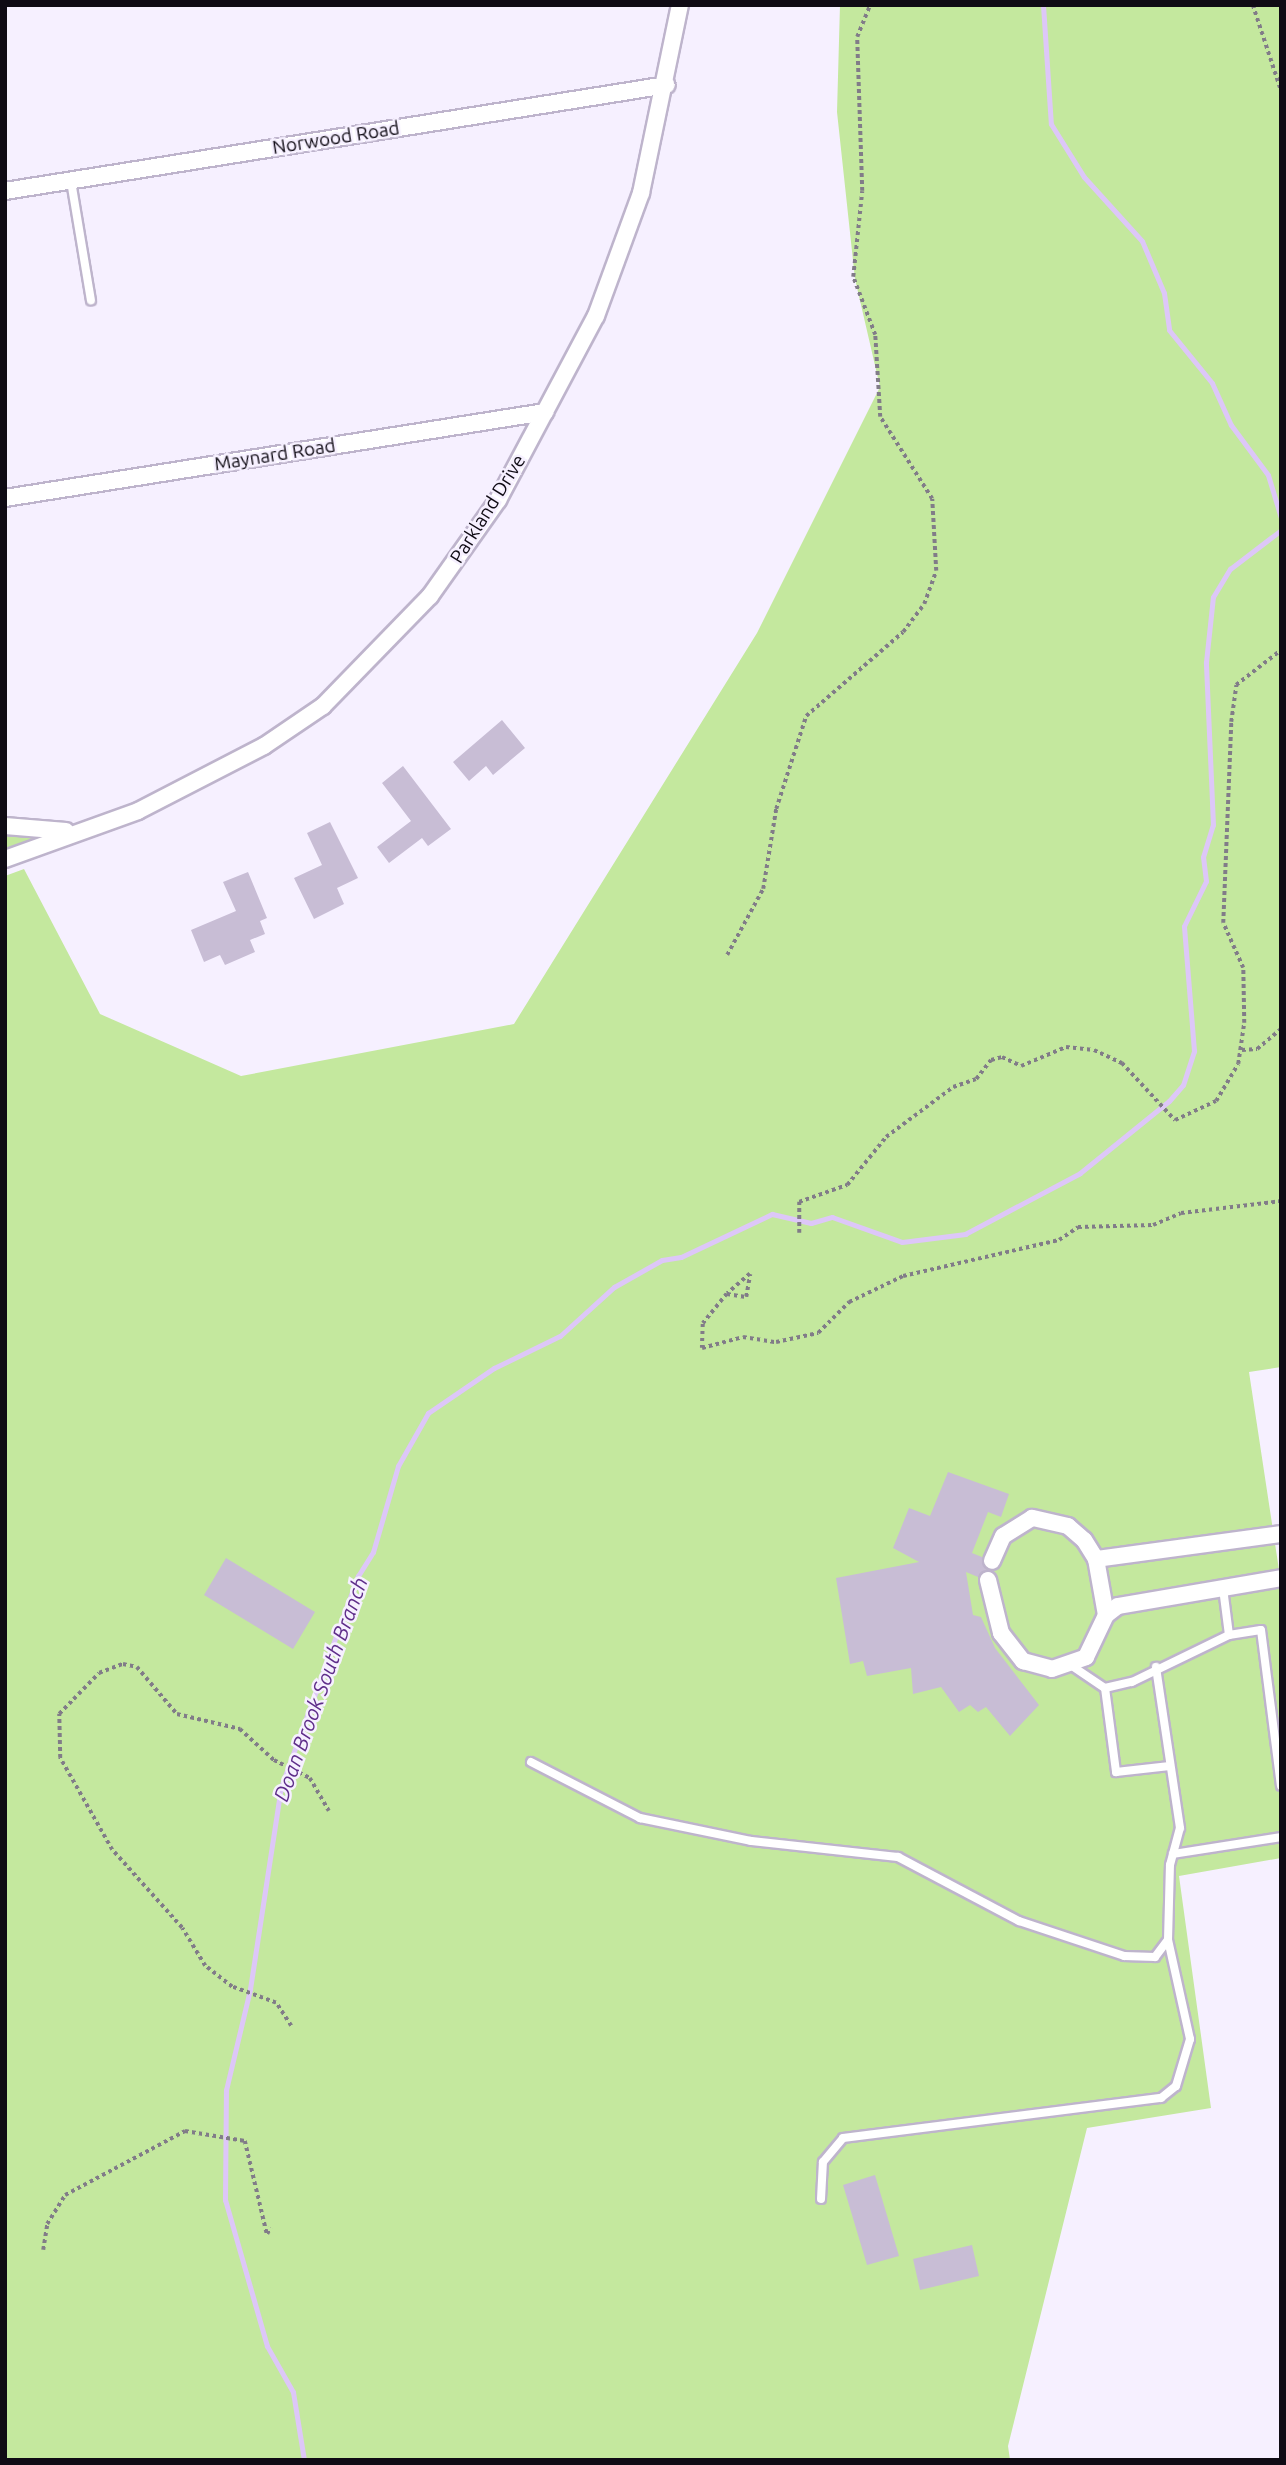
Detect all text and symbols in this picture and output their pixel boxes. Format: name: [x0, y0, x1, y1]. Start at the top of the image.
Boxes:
street label: Norwood Road: [271, 117, 401, 159]
street label: Maynard Road: [213, 434, 337, 476]
street label: Parkland Drive: [446, 450, 530, 568]
water label: Doan Brook South Branch: [268, 1573, 372, 1805]

